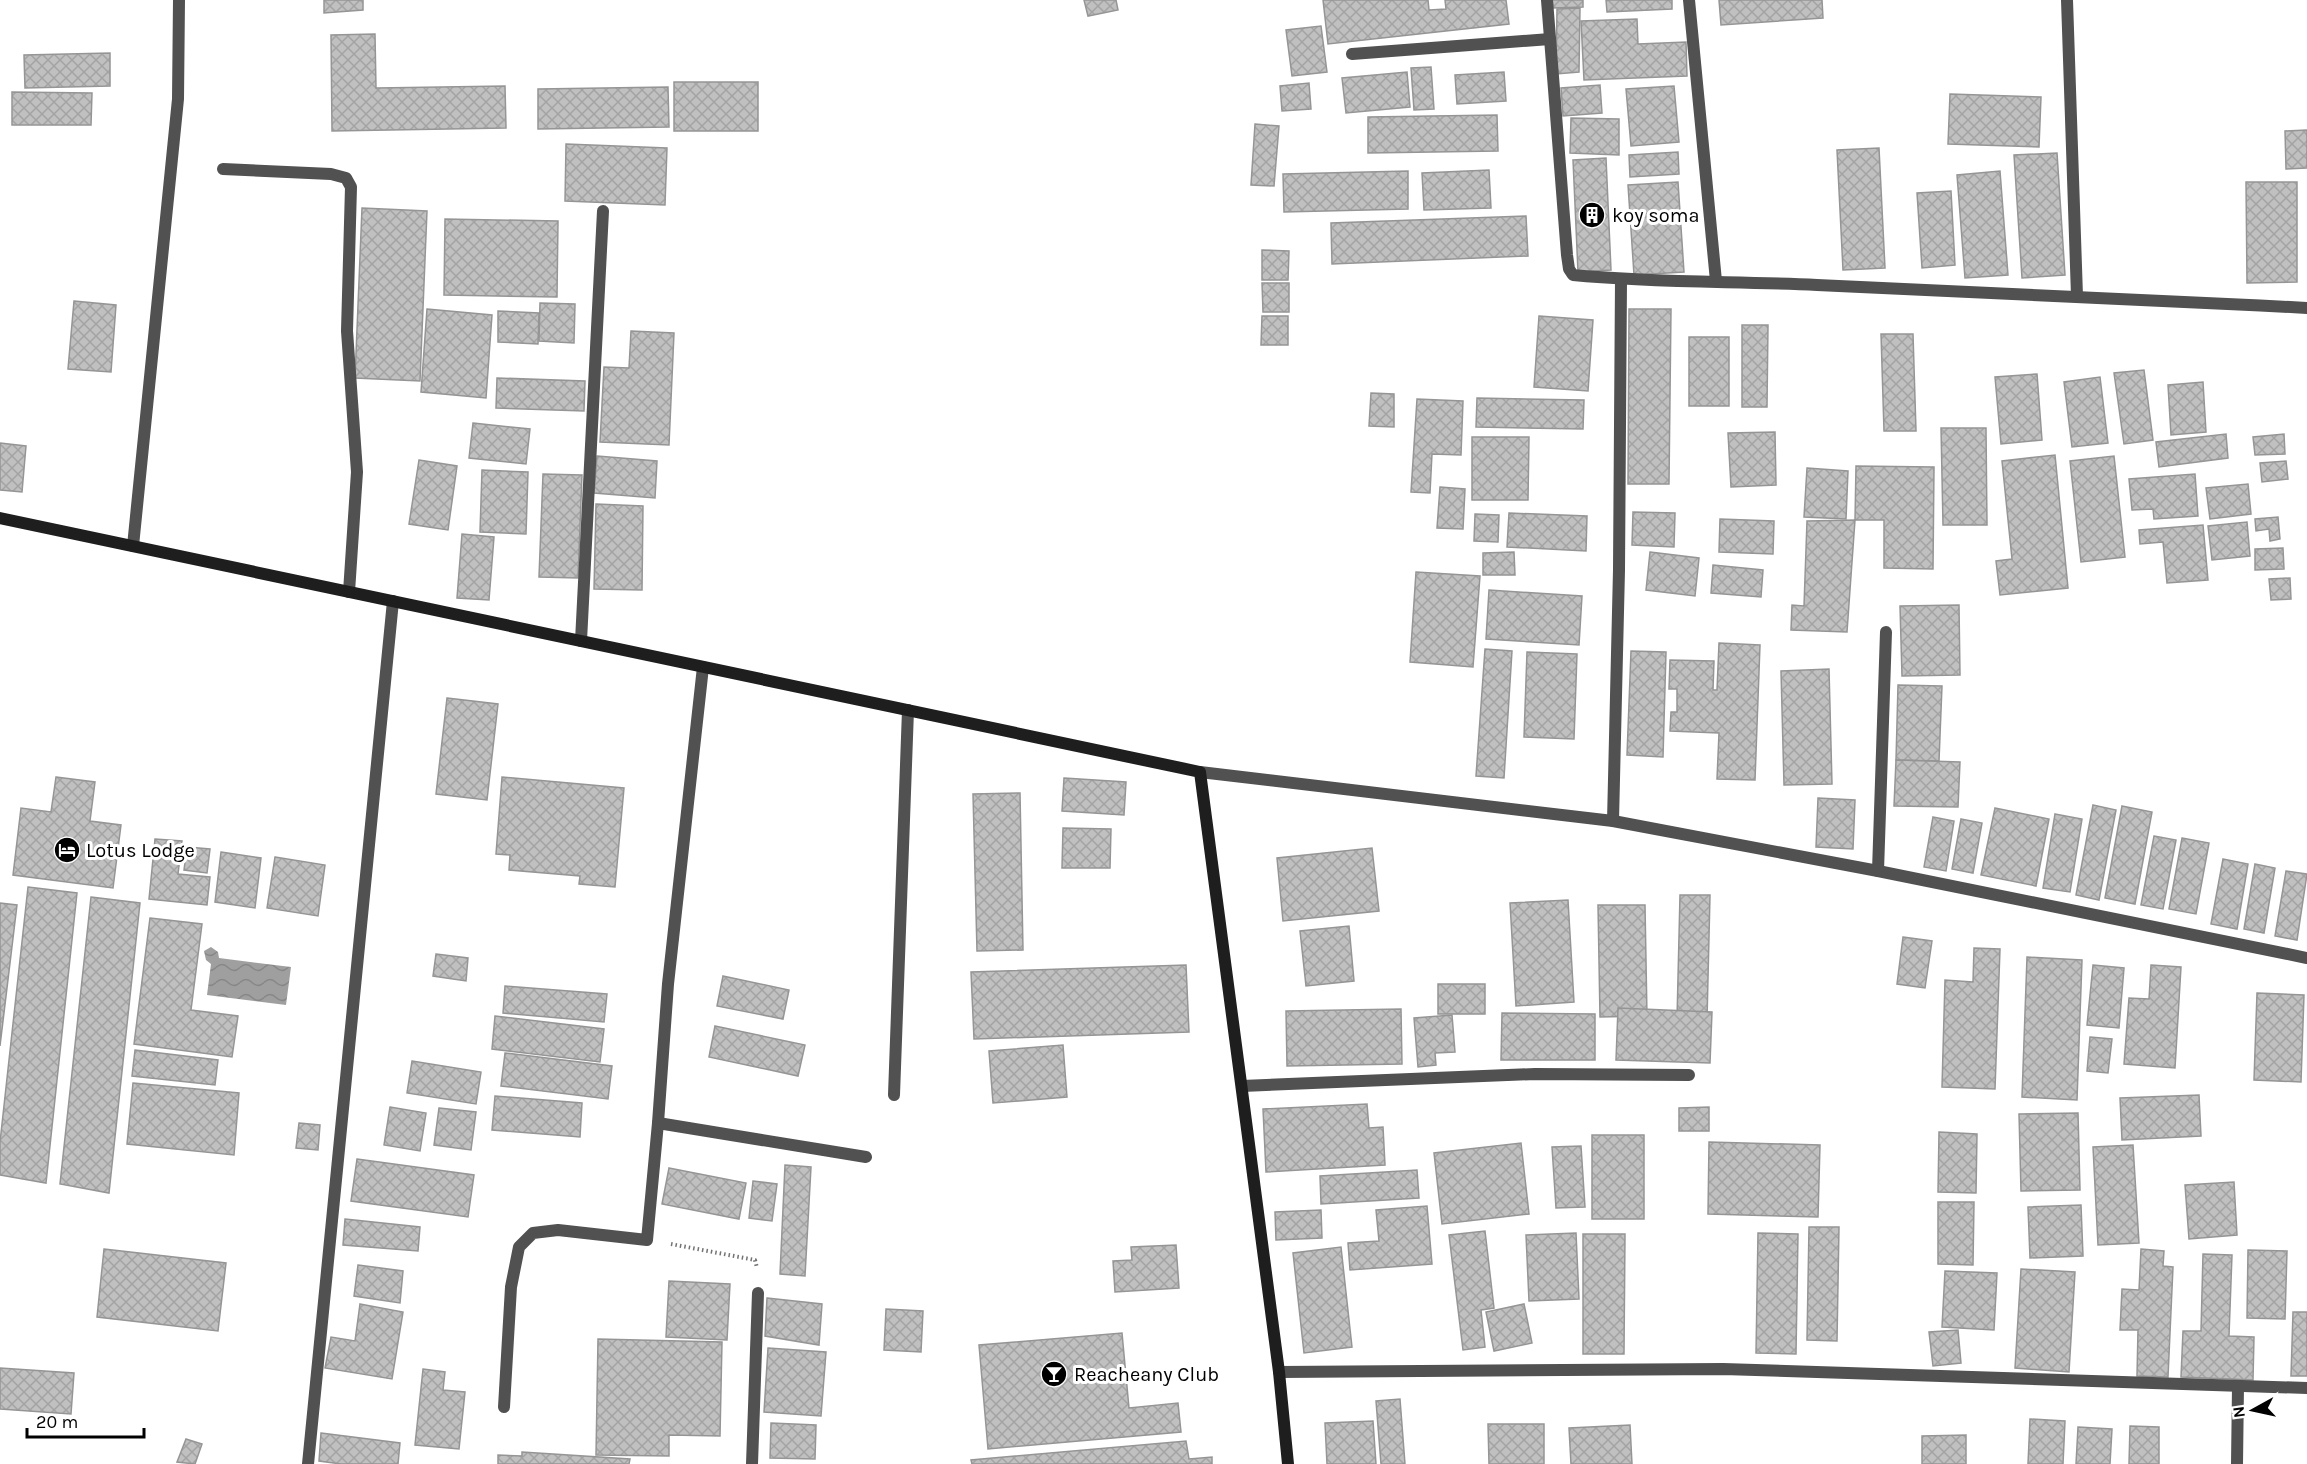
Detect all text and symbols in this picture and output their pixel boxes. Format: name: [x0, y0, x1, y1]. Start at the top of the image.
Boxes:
building icon: koy soma: [1577, 200, 1607, 230]
place label: koy soma: [1612, 204, 1699, 227]
hotel icon: Lotus Lodge: [52, 835, 82, 865]
place label: Lotus Lodge: [86, 839, 195, 862]
bar icon: Reacheany Club: [1039, 1359, 1069, 1389]
place label: Reacheany Club: [1074, 1363, 1219, 1386]
north arrow: [2223, 1380, 2283, 1440]
scale bar: [27, 1401, 144, 1439]
text: N: [2228, 1405, 2249, 1419]
text: 20 m: [36, 1411, 78, 1433]

